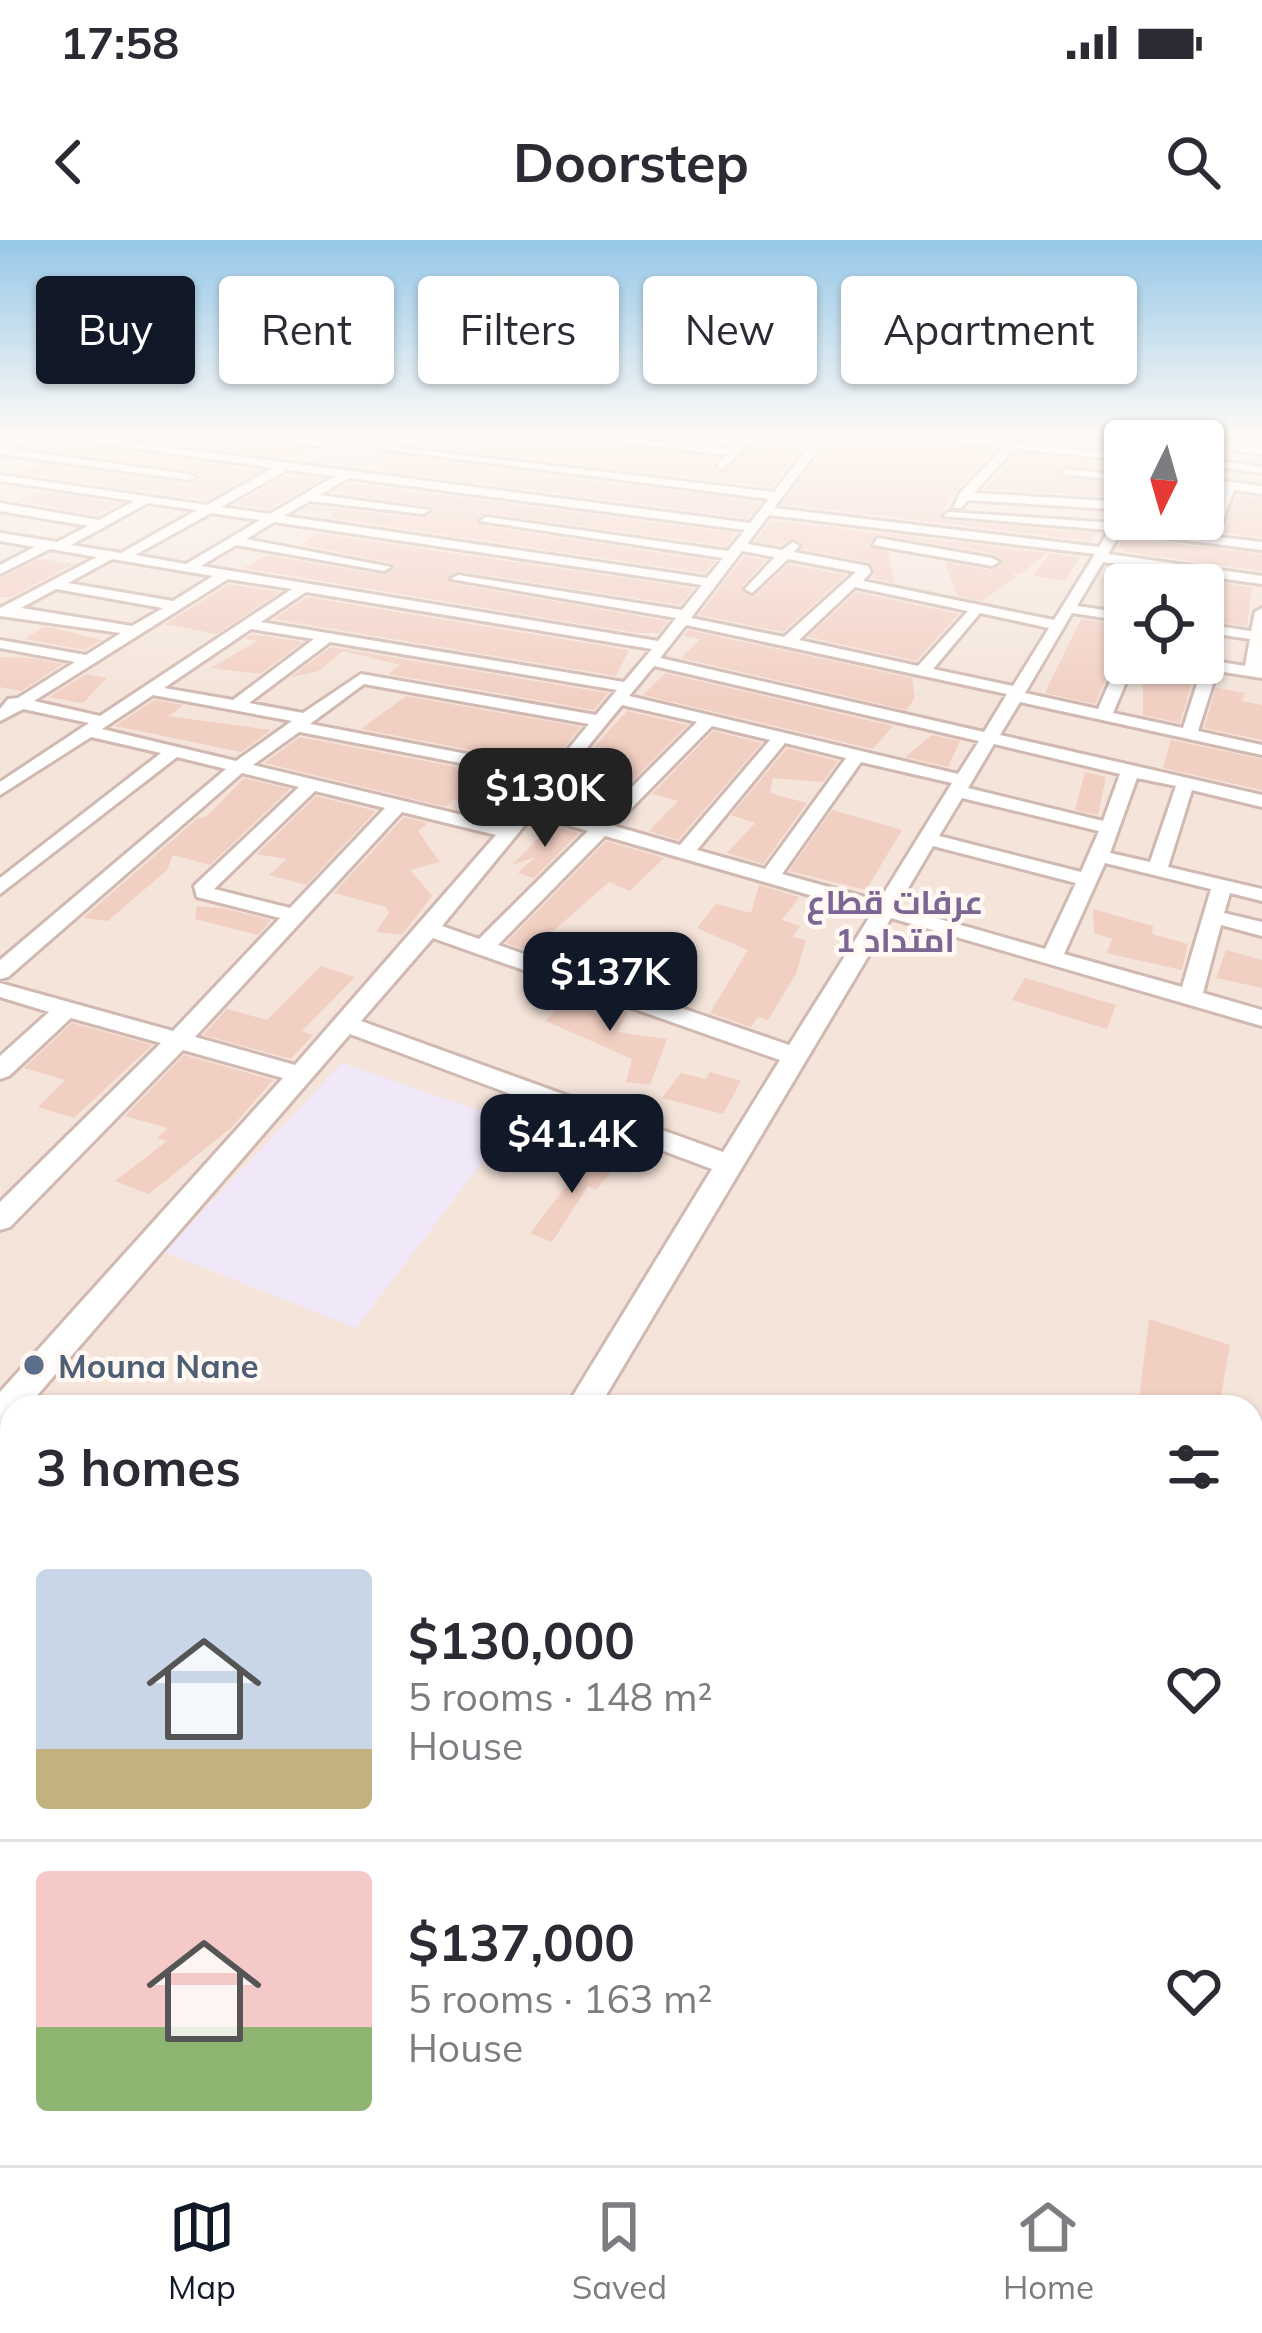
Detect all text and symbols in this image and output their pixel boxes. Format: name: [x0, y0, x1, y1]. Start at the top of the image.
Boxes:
text: 17:58: [60, 14, 179, 70]
text: Doorstep: [513, 128, 749, 196]
icon: back: [36, 129, 102, 195]
icon: search: [1160, 129, 1226, 195]
chip: Buy: [36, 276, 195, 384]
chip: Rent: [219, 276, 394, 384]
chip: Filters: [418, 276, 619, 384]
chip: New: [643, 276, 817, 384]
chip: Apartment: [841, 276, 1137, 384]
north arrow: [1104, 420, 1224, 540]
map controls: [1104, 420, 1224, 684]
button: locate: [1104, 564, 1224, 684]
pin: $130K: [461, 748, 629, 850]
text: $130K: [485, 762, 605, 811]
district label: عرفات قطاع 1 امتداد: [807, 881, 983, 960]
pin: $137K: [526, 932, 694, 1034]
text: $137K: [550, 946, 670, 995]
pin: $41.4K: [474, 1094, 670, 1196]
text: $41.4K: [507, 1108, 637, 1157]
place label: Mouna Nane: [58, 1345, 259, 1386]
marker: Mouna Nane: [21, 1352, 47, 1378]
icon: filters: [1161, 1434, 1227, 1500]
text: 3 homes: [36, 1435, 241, 1499]
text: $130,000: [408, 1608, 635, 1672]
icon: home: [132, 1617, 276, 1761]
icon: heart: [1161, 1656, 1227, 1722]
text: 5 rooms · 148 m²: [408, 1672, 712, 1721]
text: House: [408, 1721, 523, 1770]
text: $137,000: [408, 1910, 635, 1974]
icon: home: [132, 1919, 276, 2063]
icon: heart: [1161, 1958, 1227, 2024]
text: 5 rooms · 163 m²: [408, 1974, 712, 2023]
text: House: [408, 2023, 523, 2072]
tab: Map: [168, 2194, 236, 2307]
tab: Saved: [572, 2194, 667, 2307]
tab: Home: [1003, 2194, 1094, 2307]

